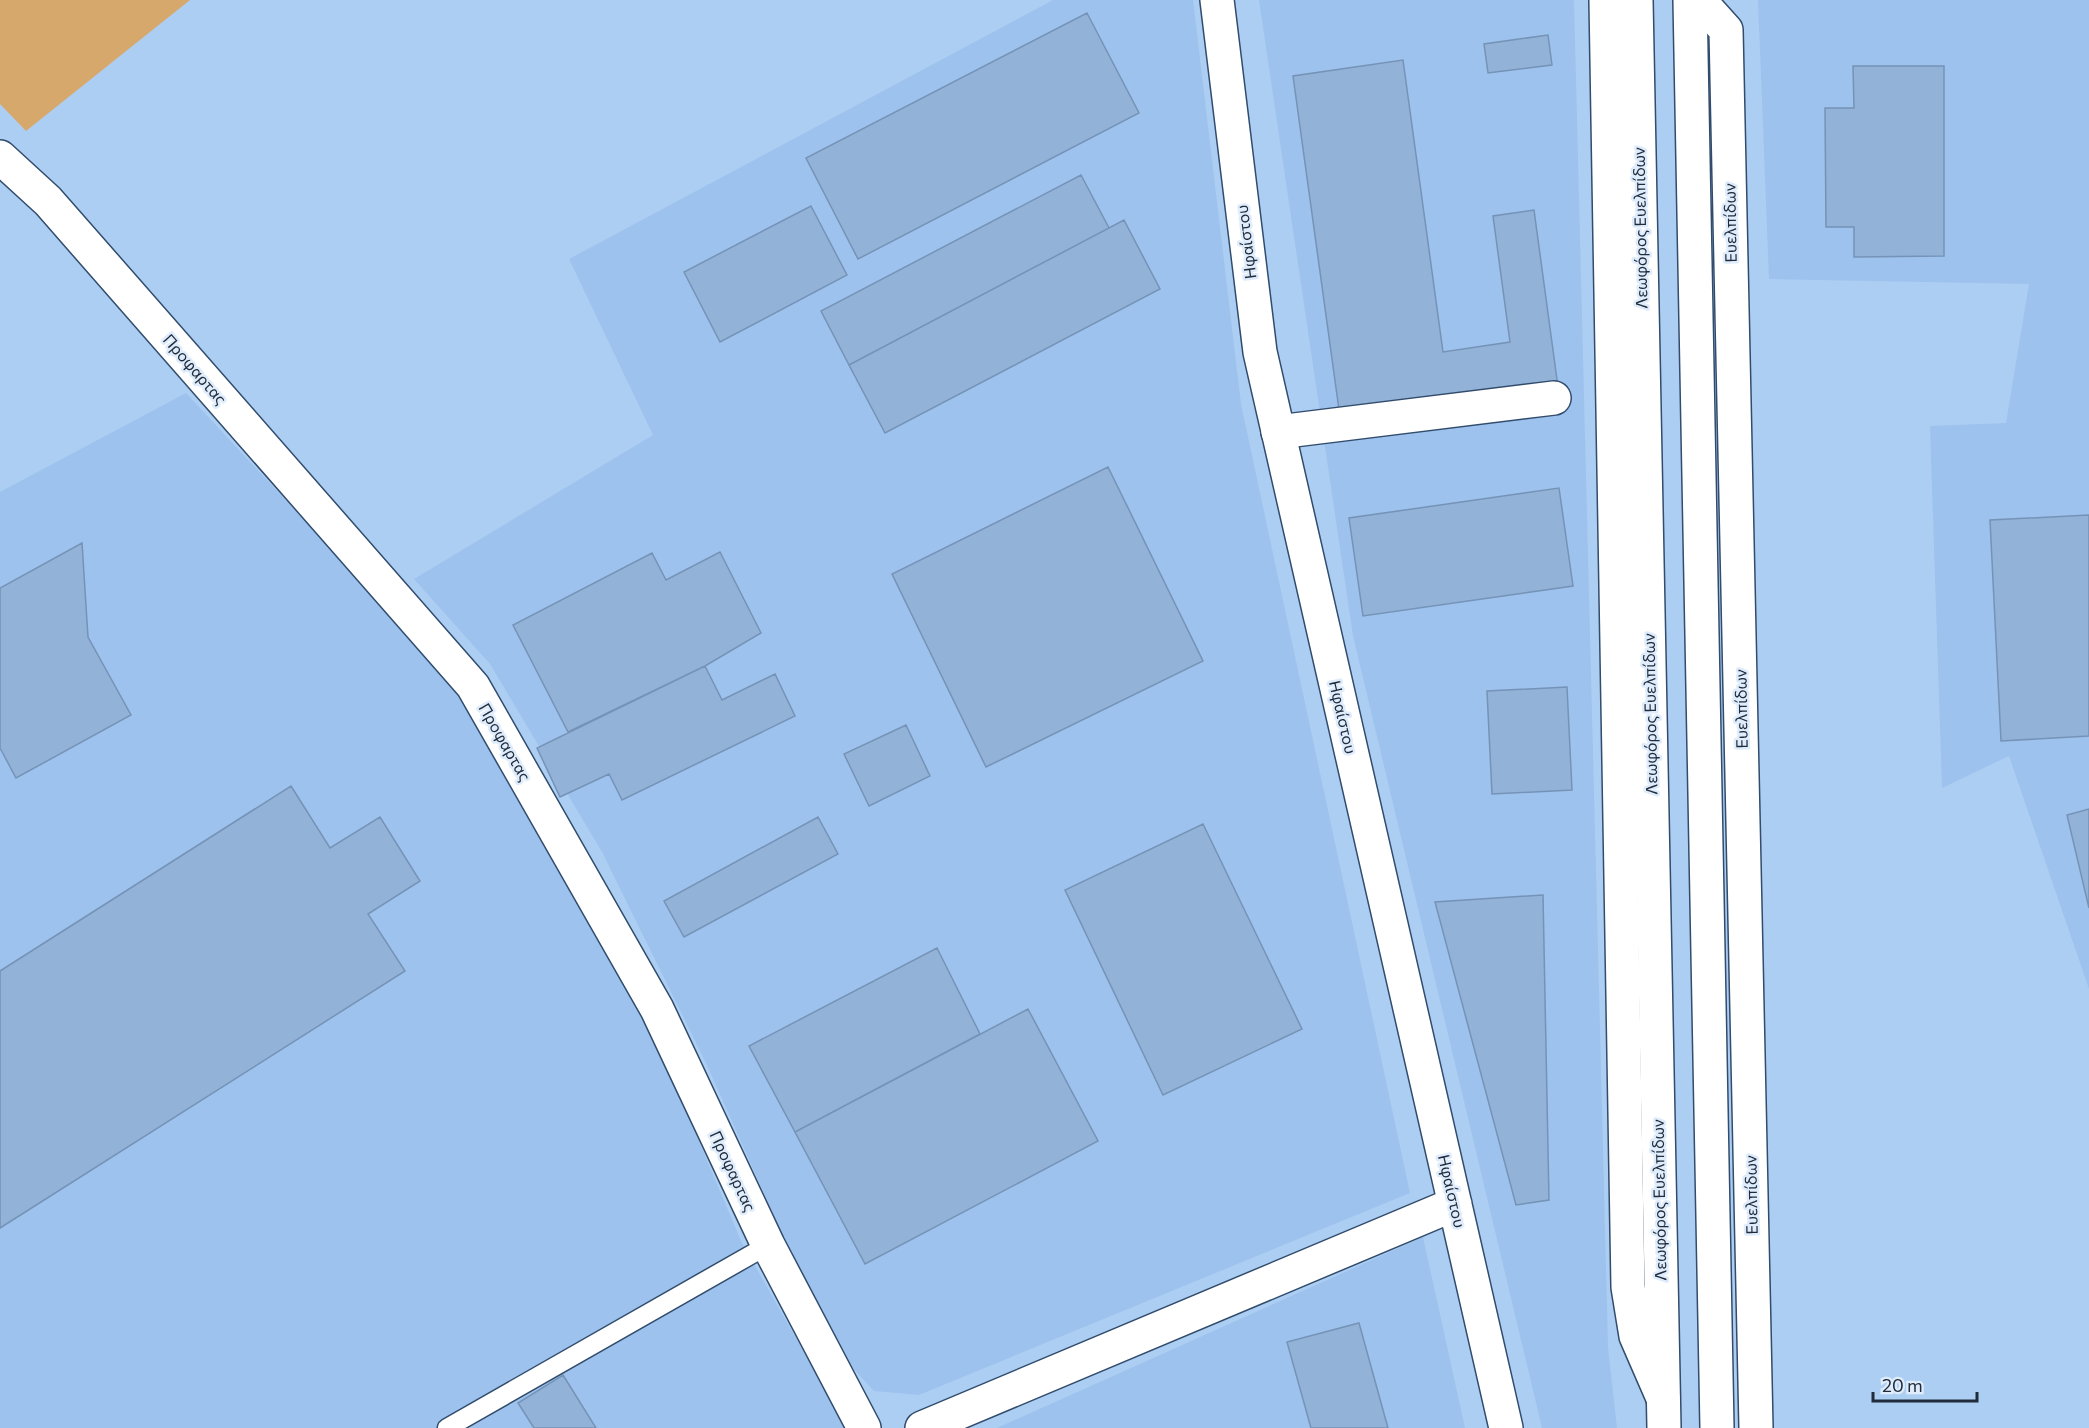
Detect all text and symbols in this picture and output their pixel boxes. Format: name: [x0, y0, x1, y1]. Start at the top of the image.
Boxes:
street label: Λεωφόρος Ευελπίδων: [1629, 147, 1650, 309]
street label: Ευελπίδων: [1719, 183, 1740, 263]
street label: Ηφαίστου: [1232, 204, 1259, 280]
street label: Προφαρτας: [160, 330, 231, 408]
street label: Λεωφόρος Ευελπίδων: [1639, 633, 1660, 795]
street label: Ευελπίδων: [1730, 669, 1751, 749]
street label: Ηφαίστου: [1326, 678, 1361, 755]
street label: Προφαρτας: [476, 699, 535, 784]
street label: Λεωφόρος Ευελπίδων: [1648, 1119, 1669, 1281]
street label: Προφαρτας: [706, 1127, 760, 1214]
street label: Ηφαίστου: [1435, 1152, 1470, 1229]
street label: Ευελπίδων: [1740, 1155, 1761, 1235]
scale bar: [1873, 1365, 1976, 1403]
text: 20 m: [1882, 1374, 1923, 1396]

